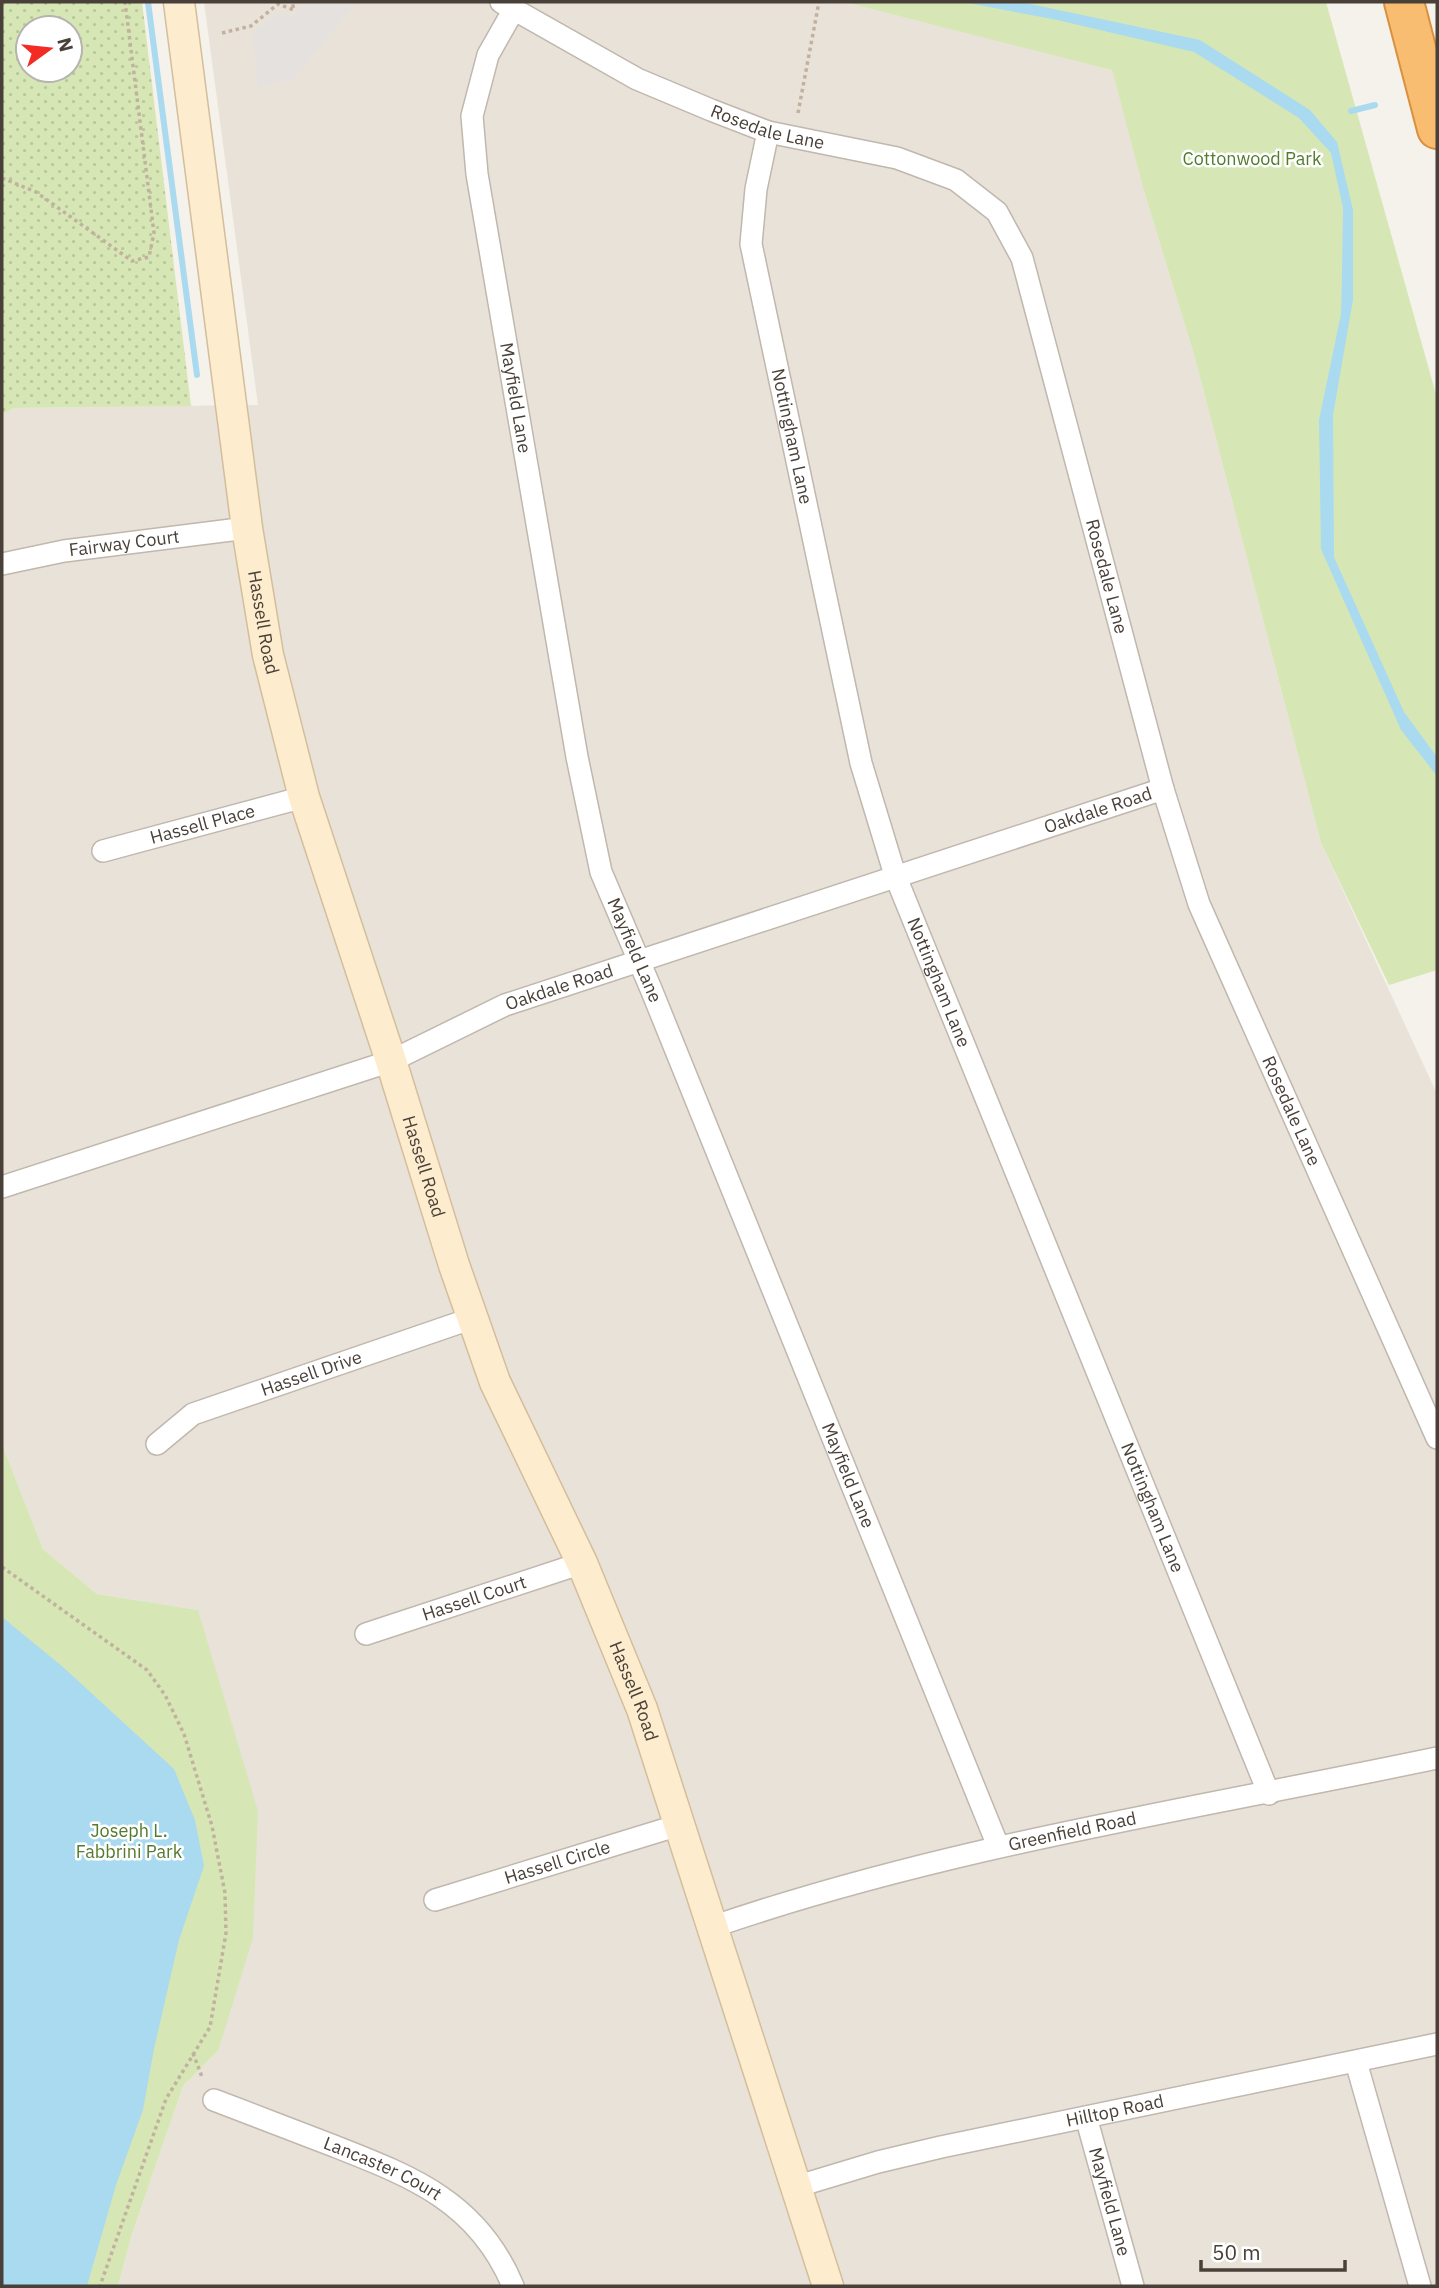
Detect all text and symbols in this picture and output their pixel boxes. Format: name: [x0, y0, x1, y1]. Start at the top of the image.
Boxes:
north arrow: [14, 14, 84, 84]
text: N: [52, 35, 79, 54]
street label: Rosedale Lane: [708, 99, 827, 154]
park label: Cottonwood Park: [1183, 147, 1322, 170]
street label: Mayfield Lane: [495, 341, 537, 455]
street label: Nottingham Lane: [767, 366, 818, 506]
street label: Rosedale Lane: [1081, 516, 1133, 636]
street label: Fairway Court: [68, 525, 181, 561]
street label: Hassell Road: [243, 569, 284, 677]
street label: Oakdale Road: [1041, 781, 1155, 838]
street label: Hassell Place: [147, 799, 258, 849]
street label: Mayfield Lane: [602, 894, 667, 1006]
street label: Nottingham Lane: [902, 914, 976, 1051]
street label: Oakdale Road: [502, 958, 616, 1015]
street label: Rosedale Lane: [1257, 1052, 1326, 1169]
street label: Hassell Road: [398, 1113, 451, 1220]
street label: Hassell Drive: [258, 1345, 365, 1401]
street label: Mayfield Lane: [817, 1419, 880, 1532]
street label: Nottingham Lane: [1116, 1439, 1190, 1576]
street label: Hassell Court: [419, 1570, 529, 1626]
street label: Hassell Road: [604, 1638, 663, 1744]
street label: Greenfield Road: [1006, 1806, 1138, 1856]
park label: Joseph L. Fabbrini Park: [76, 1819, 183, 1863]
street label: Hassell Circle: [501, 1835, 613, 1889]
street label: Hilltop Road: [1064, 2089, 1166, 2132]
street label: Lancaster Court: [320, 2131, 447, 2205]
street label: Mayfield Lane: [1084, 2145, 1136, 2259]
scale bar: [1201, 2228, 1344, 2272]
text: 50 m: [1212, 2238, 1261, 2266]

